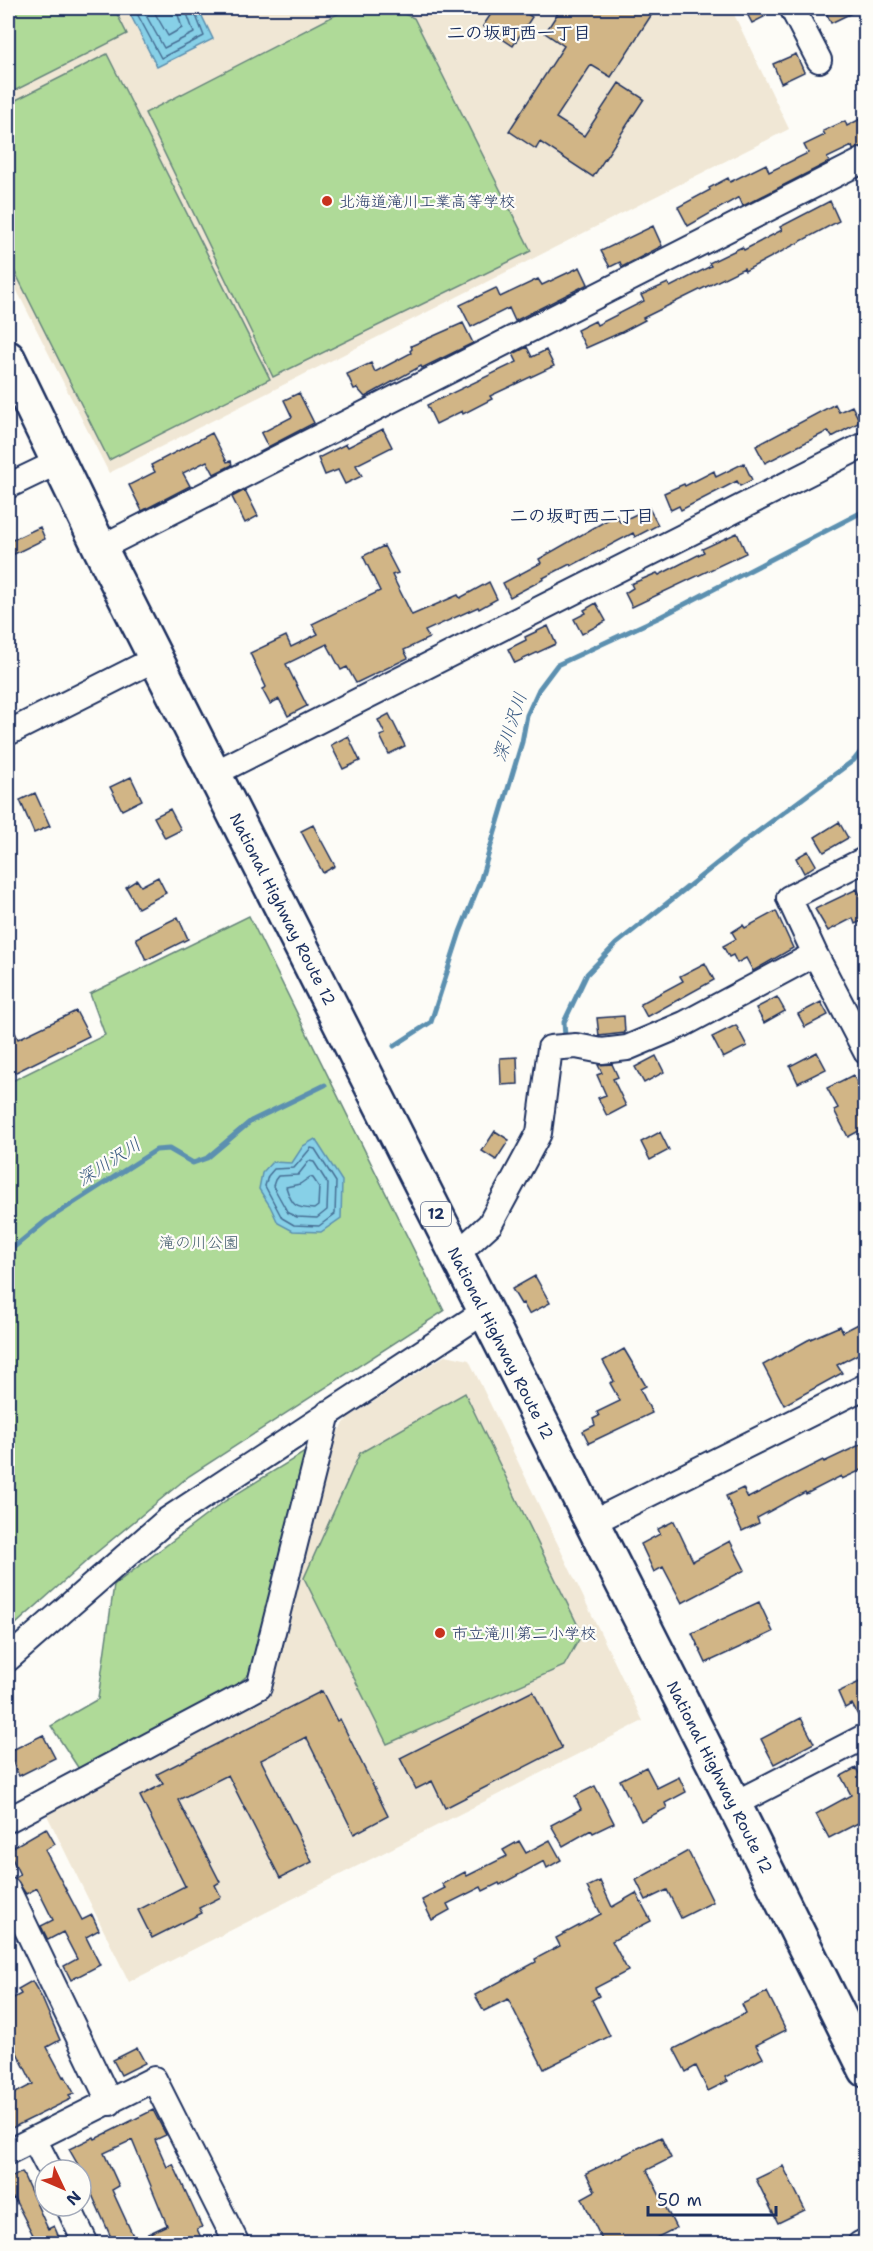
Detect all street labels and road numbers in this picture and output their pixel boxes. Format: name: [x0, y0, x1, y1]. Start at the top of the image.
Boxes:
street label: National Highway Route 12: [225, 810, 340, 1009]
road number: 12: [421, 1202, 451, 1226]
street label: National Highway Route 12: [443, 1244, 558, 1443]
street label: National Highway Route 12: [662, 1678, 777, 1877]

